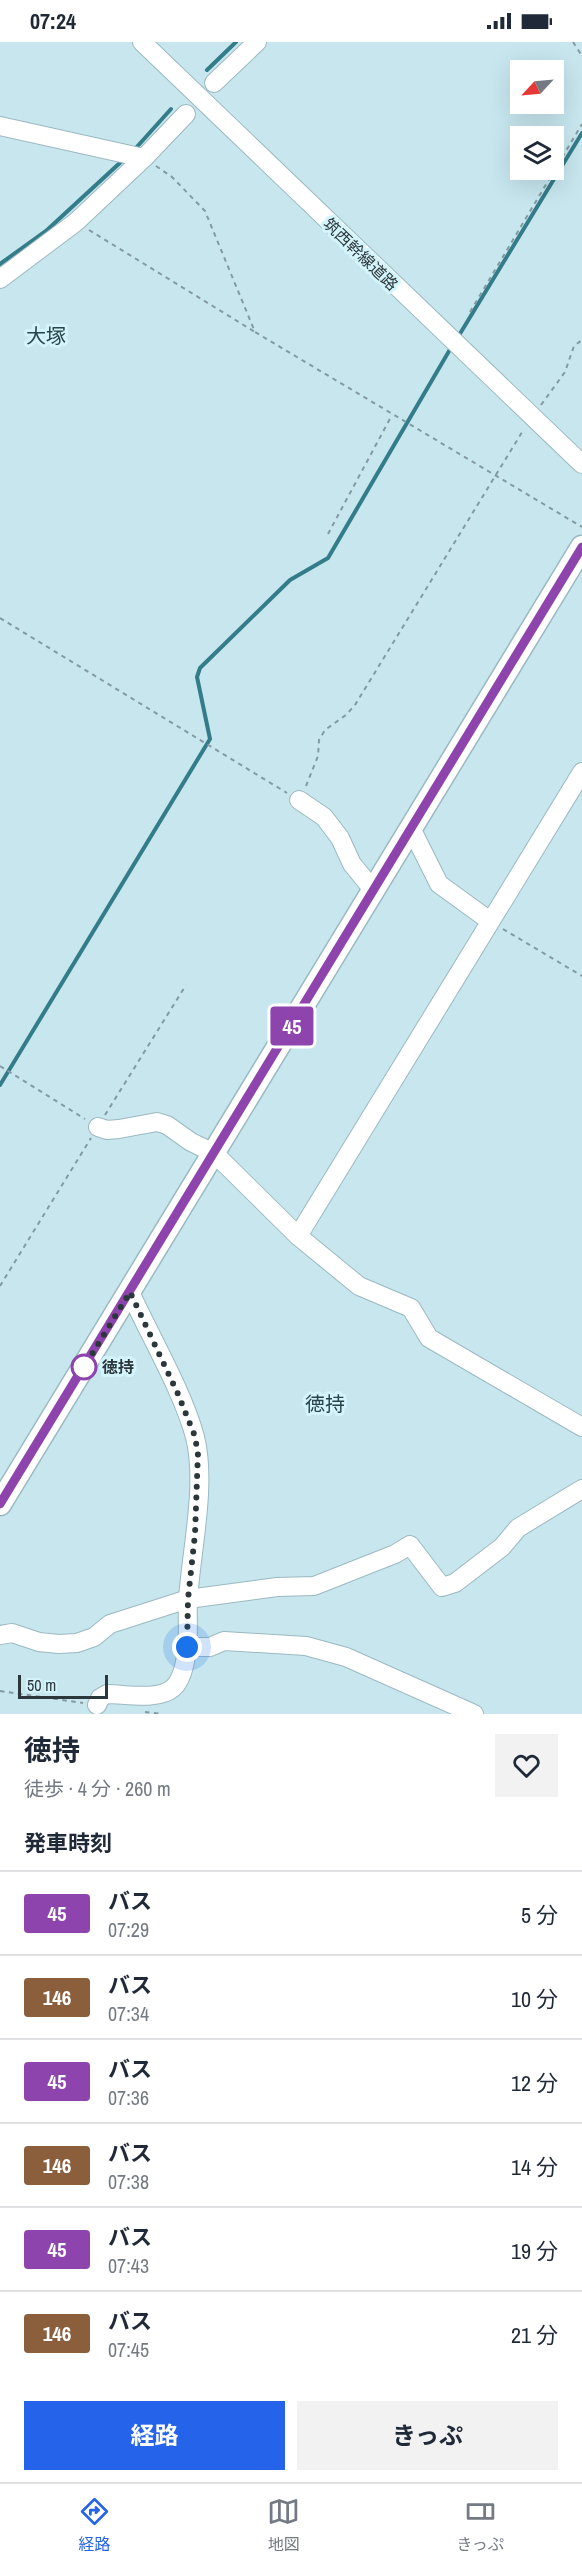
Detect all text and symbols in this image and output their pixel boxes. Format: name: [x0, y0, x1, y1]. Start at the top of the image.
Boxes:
text: 07:24: [30, 6, 76, 36]
north arrow: [510, 60, 564, 114]
map controls: [510, 60, 564, 180]
button: layers: [510, 126, 564, 180]
street label: 筑西幹線道路: [319, 213, 403, 295]
district label: 大塚: [26, 322, 66, 349]
line badge: 45: [265, 1006, 319, 1046]
text: 45: [282, 1012, 302, 1041]
marker: 徳持: [71, 1354, 97, 1380]
place label: 徳持: [102, 1356, 134, 1378]
district label: 徳持: [305, 1390, 345, 1417]
your location: [172, 1632, 202, 1662]
scale bar: [18, 1672, 108, 1700]
text: 50 m: [27, 1674, 56, 1696]
text: 徳持: [24, 1731, 80, 1769]
button: heart: [495, 1734, 558, 1797]
text: 徒歩 · 4 分 · 260 m: [24, 1775, 171, 1802]
text: 発車時刻: [24, 1828, 112, 1858]
text: バス: [108, 1886, 152, 1916]
text: 45: [47, 1899, 67, 1928]
text: 5 分: [521, 1900, 558, 1930]
text: 07:29: [108, 1916, 149, 1943]
text: バス: [108, 1970, 152, 2000]
text: 146: [43, 1983, 71, 2012]
text: 10 分: [511, 1984, 558, 2014]
text: 07:34: [108, 2000, 149, 2027]
text: バス: [108, 2054, 152, 2084]
text: 45: [47, 2067, 67, 2096]
text: 12 分: [511, 2068, 558, 2098]
text: 07:36: [108, 2084, 149, 2111]
text: バス: [108, 2138, 152, 2168]
text: 146: [43, 2151, 71, 2180]
text: 14 分: [511, 2152, 558, 2182]
text: 07:38: [108, 2168, 149, 2195]
text: バス: [108, 2222, 152, 2252]
text: 45: [47, 2235, 67, 2264]
text: 19 分: [511, 2236, 558, 2266]
text: 07:43: [108, 2252, 149, 2279]
text: バス: [108, 2306, 152, 2336]
text: 146: [43, 2319, 71, 2348]
text: 21 分: [511, 2320, 558, 2350]
text: 07:45: [108, 2336, 149, 2363]
button: 経路: [24, 2401, 285, 2470]
button: きっぷ: [297, 2401, 558, 2470]
tab: 経路: [78, 2495, 111, 2555]
tab: 地図: [267, 2495, 300, 2555]
tab: きっぷ: [457, 2495, 504, 2555]

